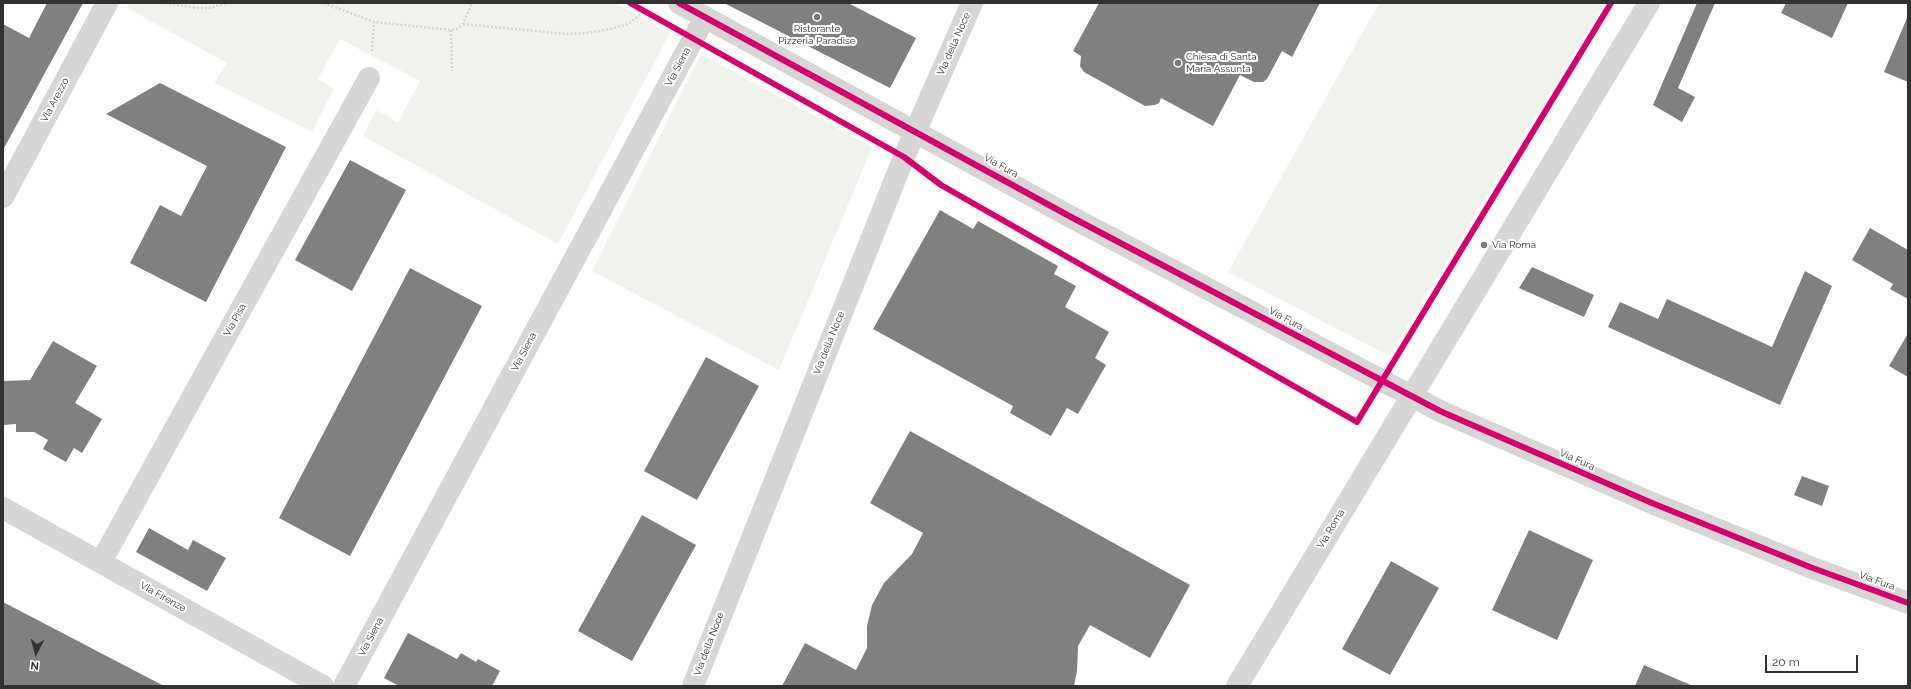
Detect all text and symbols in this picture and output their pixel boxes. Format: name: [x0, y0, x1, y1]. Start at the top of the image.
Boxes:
street label: Via della Noce: [935, 11, 973, 77]
marker: Ristorante Pizzeria Paradise: [812, 12, 822, 22]
place label: Ristorante Pizzeria Paradise: [778, 23, 856, 46]
street label: Via Siena: [663, 45, 693, 89]
place label: Chiesa di Santa Maria Assunta: [1186, 51, 1257, 74]
marker: Chiesa di Santa Maria Assunta: [1173, 58, 1183, 68]
street label: Via Arezzo: [38, 76, 72, 124]
street label: Via Fura: [982, 152, 1020, 180]
place label: Via Roma: [1492, 239, 1536, 251]
marker: Via Roma: [1479, 240, 1489, 250]
street label: Via Pisa: [221, 302, 249, 338]
street label: Via Fura: [1267, 305, 1305, 333]
street label: Via della Noce: [811, 310, 847, 376]
street label: Via Siena: [509, 330, 539, 374]
street label: Via Fura: [1557, 447, 1597, 473]
street label: Via Roma: [1315, 507, 1347, 551]
street label: Via Fura: [1857, 569, 1897, 593]
street label: Via Firenze: [138, 579, 188, 615]
street label: Via della Noce: [691, 610, 727, 678]
street label: Via Siena: [356, 615, 386, 659]
north arrow: [16, 633, 56, 673]
scale bar: [1767, 647, 1860, 673]
text: 20 m: [1772, 655, 1800, 669]
text: N: [30, 659, 40, 672]

